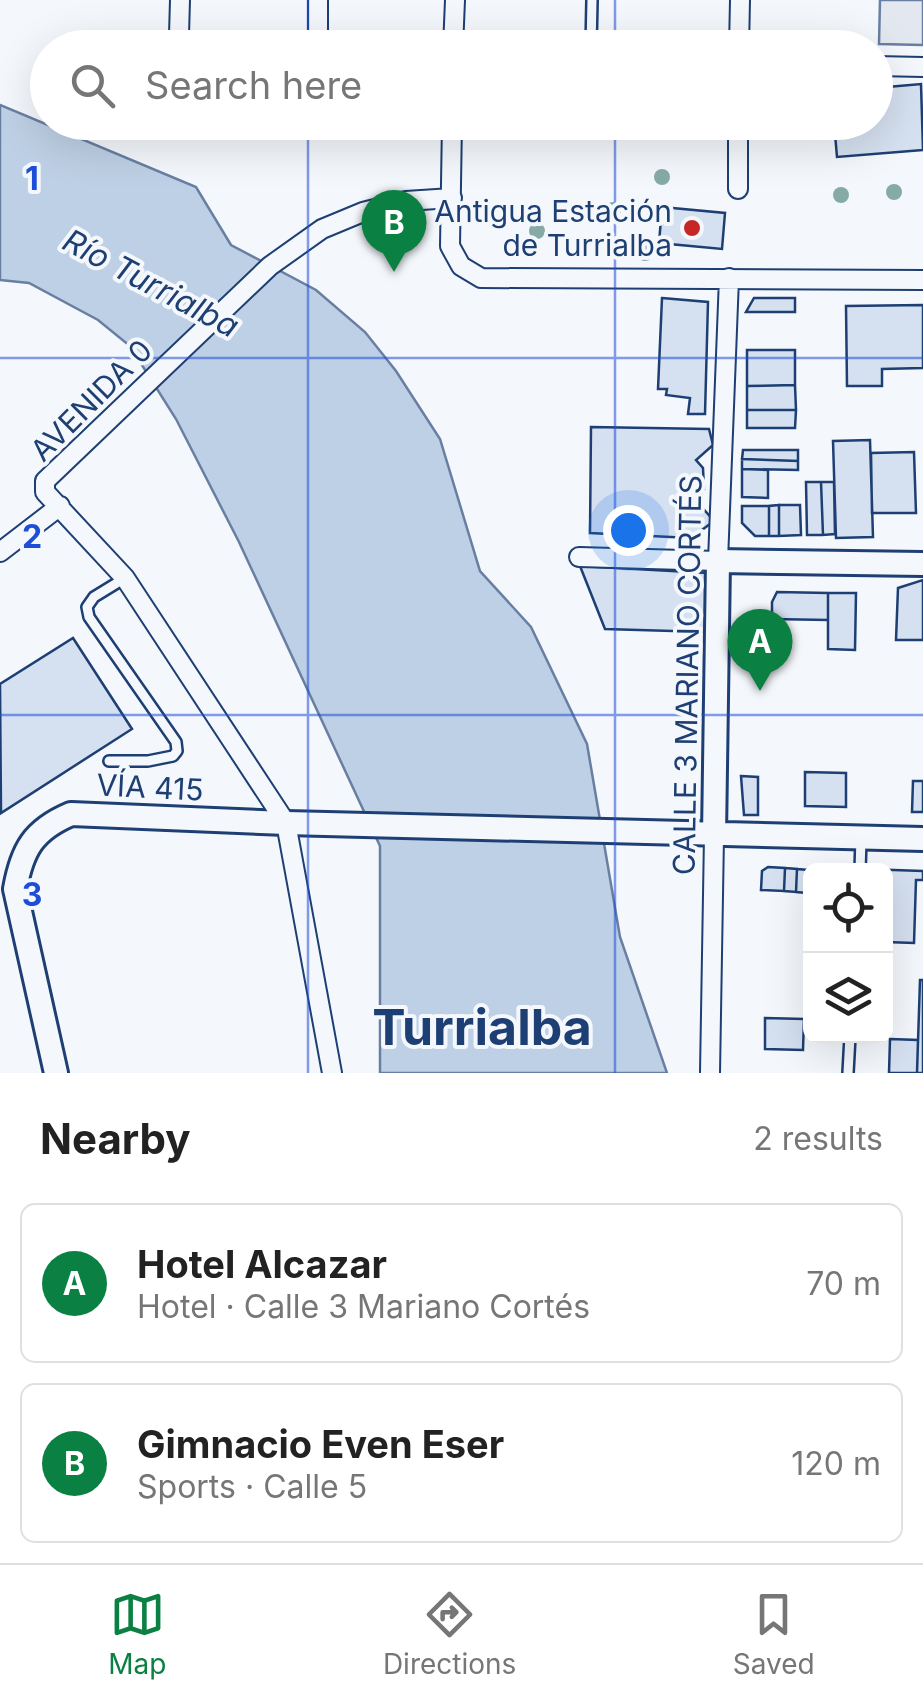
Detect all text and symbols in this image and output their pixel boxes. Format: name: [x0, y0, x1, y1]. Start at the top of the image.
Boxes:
search box: [30, 30, 893, 140]
icon: search: [65, 58, 120, 113]
text: Search here: [145, 62, 362, 108]
text: 1: [25, 159, 39, 198]
pin: B: [362, 190, 426, 272]
place label: Antigua Estación de Turrialba: [434, 193, 672, 263]
marker: Antigua Estación de Turrialba: [681, 217, 703, 239]
water label: Río Turrialba: [56, 220, 246, 346]
street label: AVENIDA 0: [23, 332, 159, 468]
street label: CALLE 3 MARIANO CORTÉS: [666, 475, 708, 875]
your location: [603, 505, 654, 556]
text: 2: [22, 517, 42, 556]
pin: A: [728, 608, 792, 691]
street label: VÍA 415: [96, 766, 204, 808]
map controls: [803, 863, 893, 1043]
button: locate: [803, 863, 893, 953]
text: 3: [22, 875, 42, 914]
button: layers: [803, 953, 893, 1043]
district label: Turrialba: [372, 997, 592, 1057]
text: Nearby: [40, 1113, 191, 1164]
text: 2 results: [753, 1119, 883, 1158]
text: Hotel Alcazar: [137, 1241, 387, 1287]
text: A: [63, 1264, 86, 1303]
text: 70 m: [806, 1264, 881, 1303]
text: Hotel · Calle 3 Mariano Cortés: [137, 1287, 590, 1326]
text: Gimnacio Even Eser: [137, 1421, 504, 1467]
text: B: [64, 1444, 85, 1483]
text: 120 m: [791, 1444, 881, 1483]
text: Sports · Calle 5: [137, 1467, 367, 1506]
tab: Map: [108, 1587, 166, 1681]
tab: Directions: [383, 1587, 516, 1681]
tab: Saved: [733, 1587, 815, 1681]

